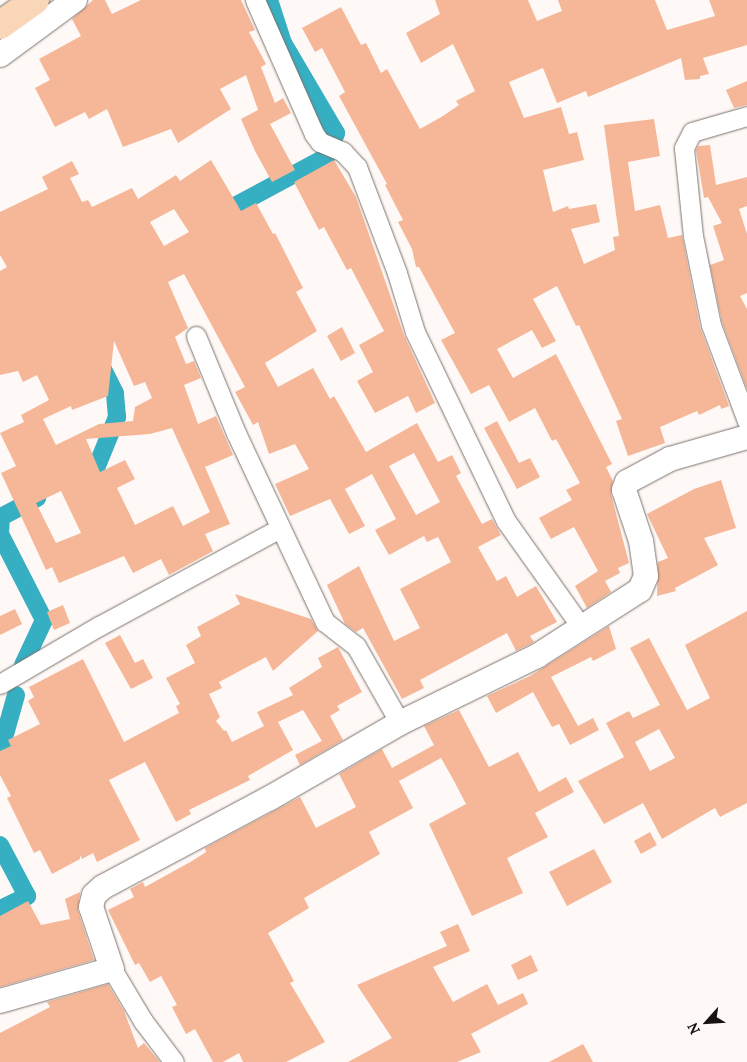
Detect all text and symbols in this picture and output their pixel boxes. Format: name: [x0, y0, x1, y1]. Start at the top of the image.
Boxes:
north arrow: [682, 997, 732, 1047]
text: N: [683, 1020, 704, 1037]

